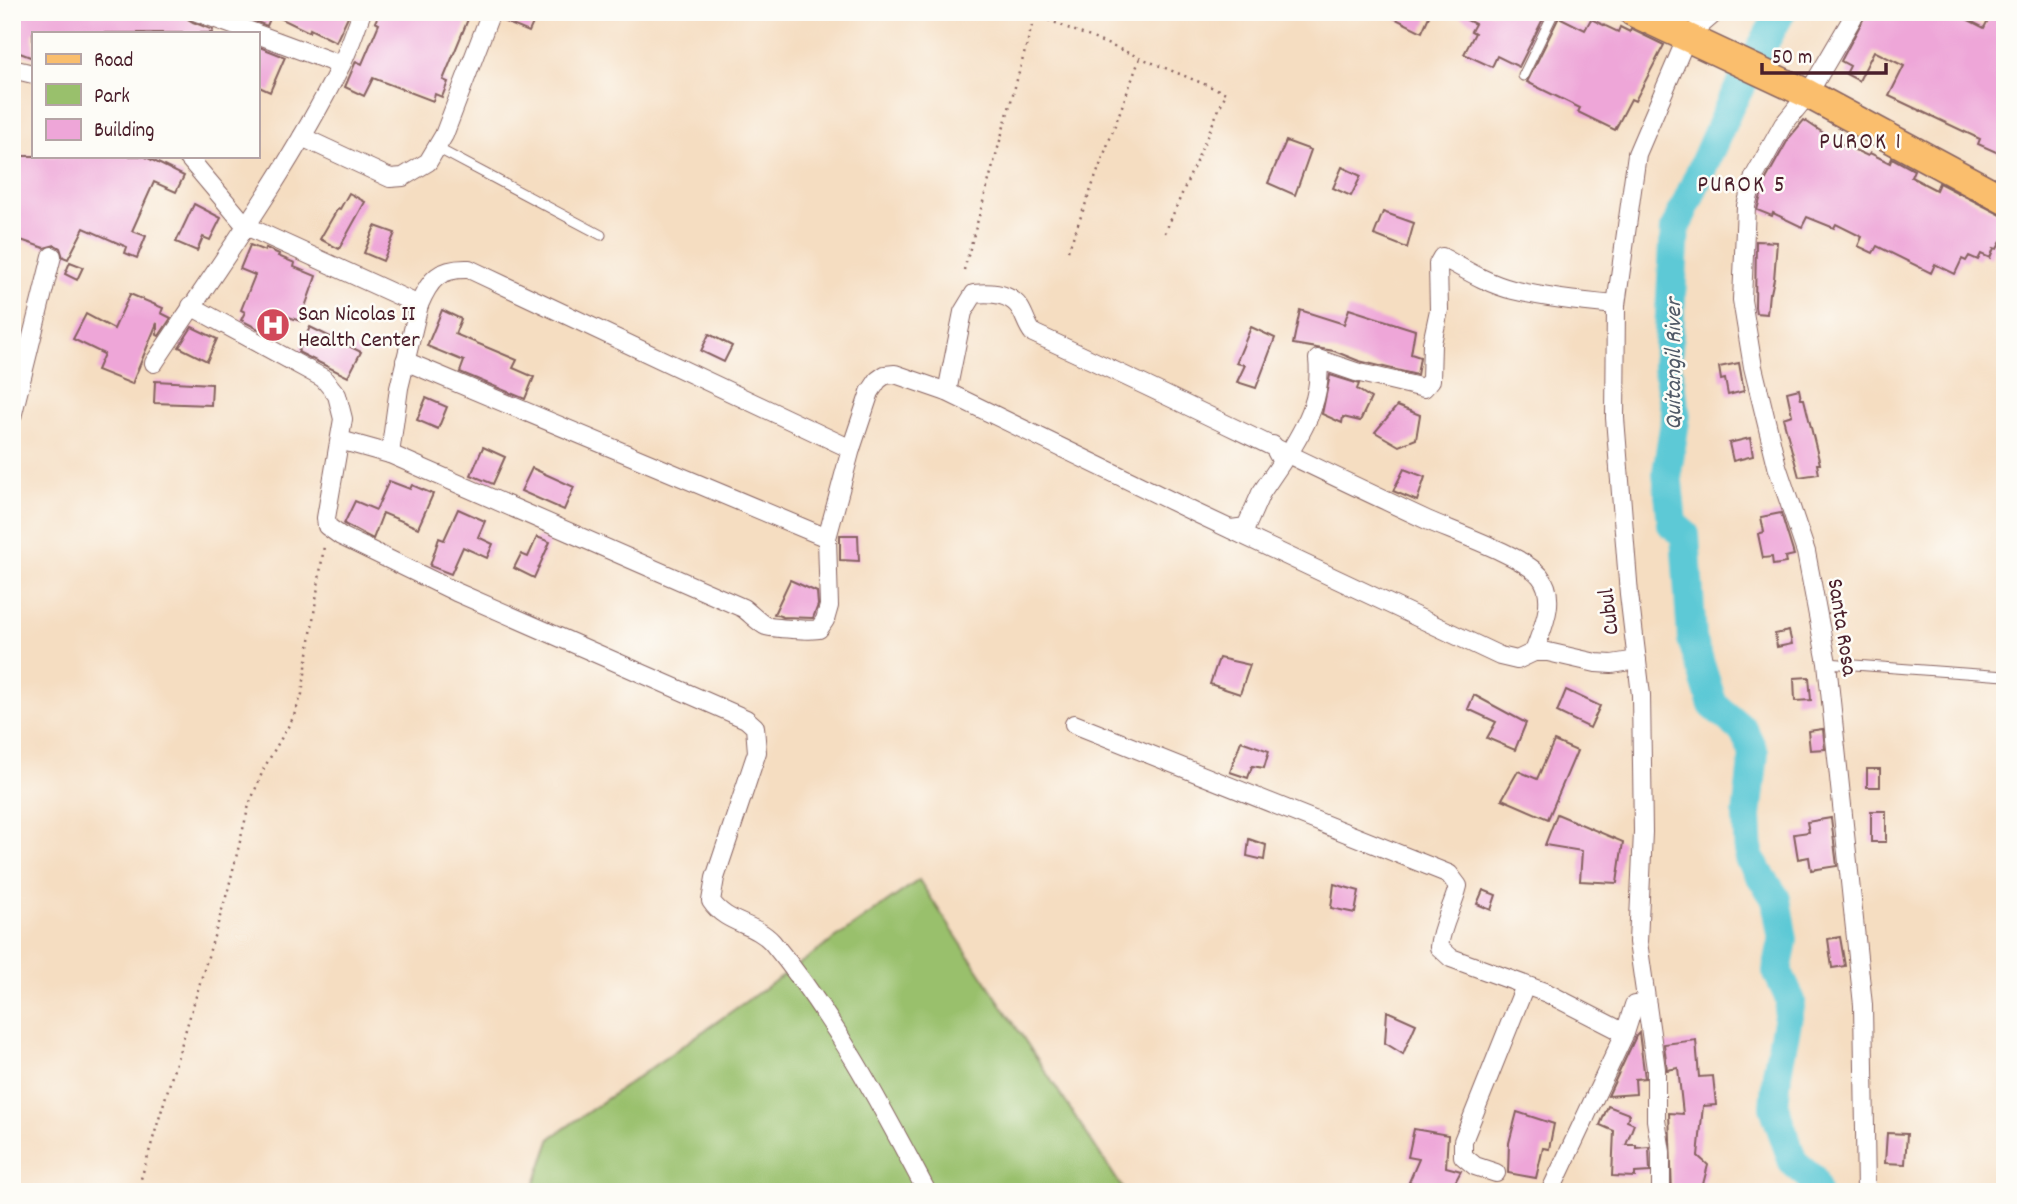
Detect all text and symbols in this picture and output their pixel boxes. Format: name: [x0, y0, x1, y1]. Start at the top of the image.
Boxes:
legend: [32, 32, 259, 158]
scale bar: [1762, 32, 1886, 76]
text: 50 m: [1772, 44, 1812, 74]
text: Road: [94, 47, 133, 77]
text: Park: [94, 83, 130, 113]
text: Building: [94, 117, 154, 147]
district label: PUROK 1: [1819, 126, 1903, 160]
district label: PUROK 5: [1697, 169, 1787, 203]
water label: Quitangil River: [1658, 295, 1692, 430]
place label: San Nicolas II Health Center: [298, 299, 420, 358]
hospital icon: San Nicolas II Health Center: [254, 306, 292, 344]
street label: Santa Rosa: [1817, 577, 1865, 680]
street label: Cubul: [1591, 586, 1630, 637]

